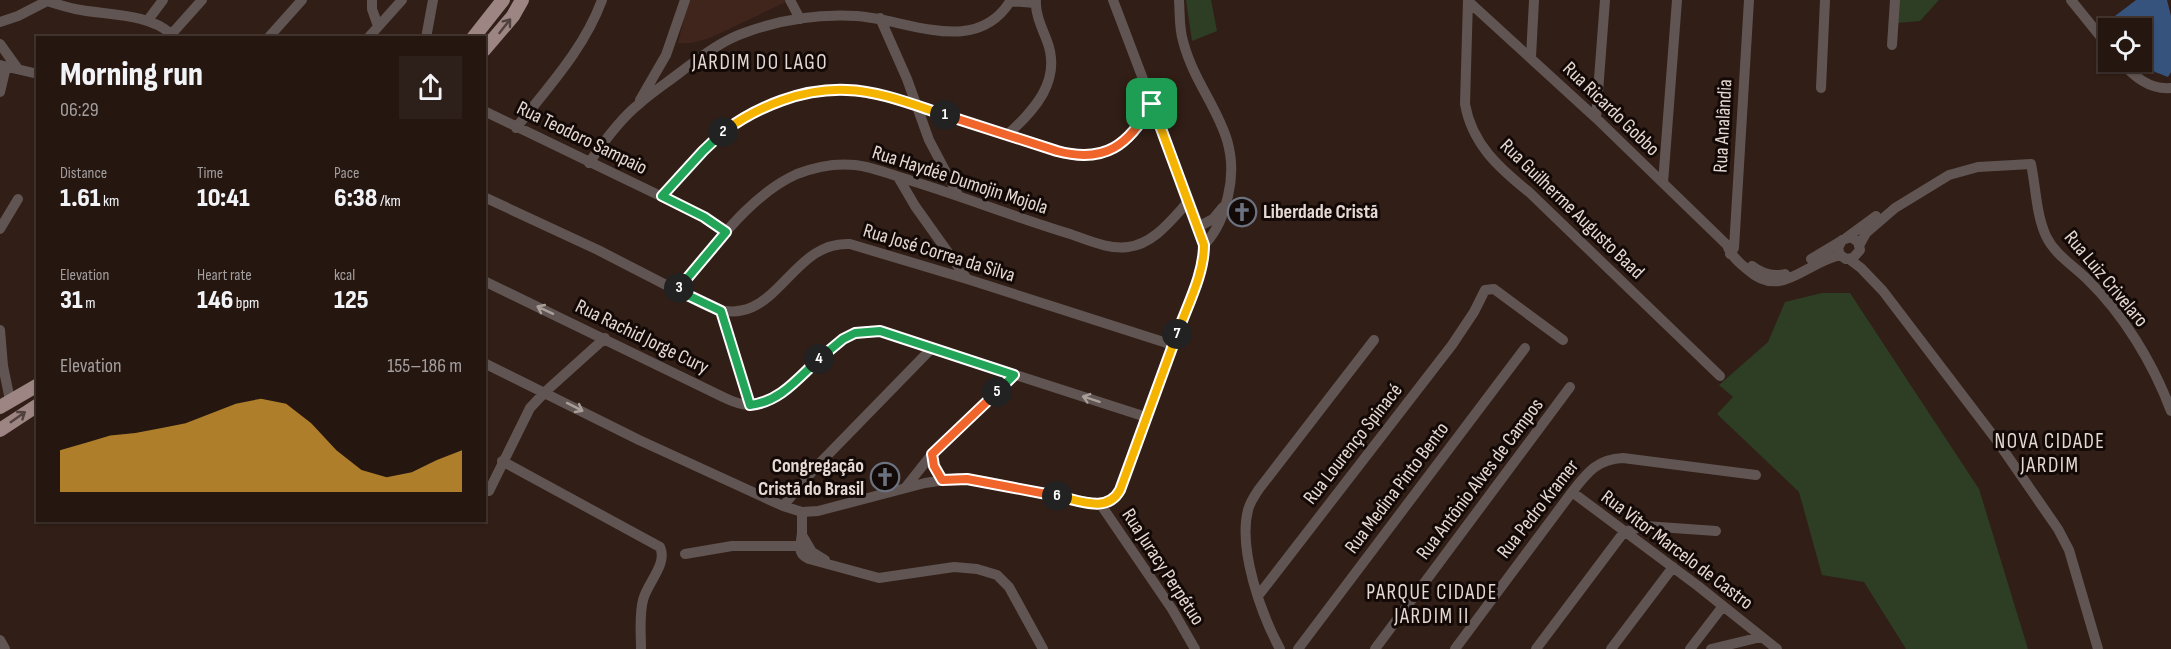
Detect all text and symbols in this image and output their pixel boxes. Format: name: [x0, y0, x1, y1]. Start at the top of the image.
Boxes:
one-way arrow: [498, 18, 511, 34]
map controls: [2098, 18, 2152, 72]
button: locate: [2098, 18, 2152, 72]
district label: JARDIM DO LAGO: [691, 50, 828, 75]
text: Morning run: [60, 55, 203, 95]
button: share: [399, 56, 462, 119]
street label: Rua Ricardo Gobbo: [1558, 57, 1664, 161]
pin: [1126, 78, 1177, 129]
street label: Rua Analândia: [1709, 79, 1737, 173]
icon: arrive: [1135, 87, 1168, 120]
street label: Rua Teodoro Sampaio: [513, 96, 651, 180]
text: 06:29: [60, 98, 99, 122]
pin: 1: [930, 100, 960, 130]
text: 1: [942, 105, 948, 124]
pin: 2: [708, 117, 738, 147]
text: 2: [719, 122, 727, 141]
street label: Rua Guilherme Augusto Baad: [1495, 134, 1649, 284]
street label: Rua Haydée Dumojin Mojola: [869, 140, 1051, 220]
text: Distance: [60, 164, 107, 183]
text: Time: [197, 164, 223, 183]
text: Pace: [334, 164, 359, 183]
text: 1.61: [60, 183, 100, 214]
text: 10:41: [197, 183, 250, 214]
text: 6:38: [334, 183, 378, 214]
text: km: [100, 192, 119, 211]
text: /km: [378, 192, 401, 211]
church icon: Liberdade Cristã: [1226, 196, 1258, 228]
place label: Liberdade Cristã: [1263, 200, 1378, 224]
street label: Rua José Correa da Silva: [860, 218, 1018, 288]
street label: Rua Luiz Crivelaro: [2059, 226, 2153, 332]
text: Elevation: [60, 266, 109, 285]
text: Heart rate: [197, 266, 252, 285]
text: kcal: [334, 266, 355, 285]
pin: 3: [664, 273, 694, 303]
text: 3: [675, 278, 683, 297]
text: 31: [60, 285, 83, 316]
text: 146: [197, 285, 233, 316]
text: 125: [334, 285, 368, 316]
text: m: [83, 294, 95, 313]
text: bpm: [233, 294, 259, 313]
street label: Rua Rachid Jorge Cury: [571, 294, 713, 380]
one-way arrow: [537, 303, 555, 315]
pin: 7: [1162, 319, 1192, 349]
text: 7: [1174, 324, 1180, 343]
pin: 4: [804, 344, 834, 374]
text: 4: [815, 349, 823, 368]
text: Elevation: [60, 354, 122, 378]
text: 155–186 m: [387, 354, 462, 378]
pin: 5: [982, 377, 1012, 407]
street label: Rua Lourenço Spinacé: [1298, 379, 1408, 509]
text: 5: [993, 382, 1001, 401]
one-way arrow: [1082, 393, 1101, 404]
street label: Rua Antônio Alves de Campos: [1411, 394, 1549, 564]
one-way arrow: [565, 402, 583, 413]
one-way arrow: [10, 411, 26, 423]
street label: Rua Medina Pinto Bento: [1340, 418, 1454, 558]
district label: NOVA CIDADE JARDIM: [1994, 429, 2106, 478]
place label: Congregação Cristã do Brasil: [758, 454, 864, 501]
street label: Rua Pedro Kramer: [1492, 455, 1584, 563]
church icon: Congregação Cristã do Brasil: [869, 461, 901, 493]
pin: 6: [1042, 481, 1072, 511]
street label: Rua Vitor Marcelo de Castro: [1596, 485, 1758, 615]
text: 6: [1053, 486, 1061, 505]
street label: Rua Juracy Perpétuo: [1116, 504, 1210, 630]
district label: PARQUE CIDADE JARDIM II: [1366, 580, 1498, 629]

